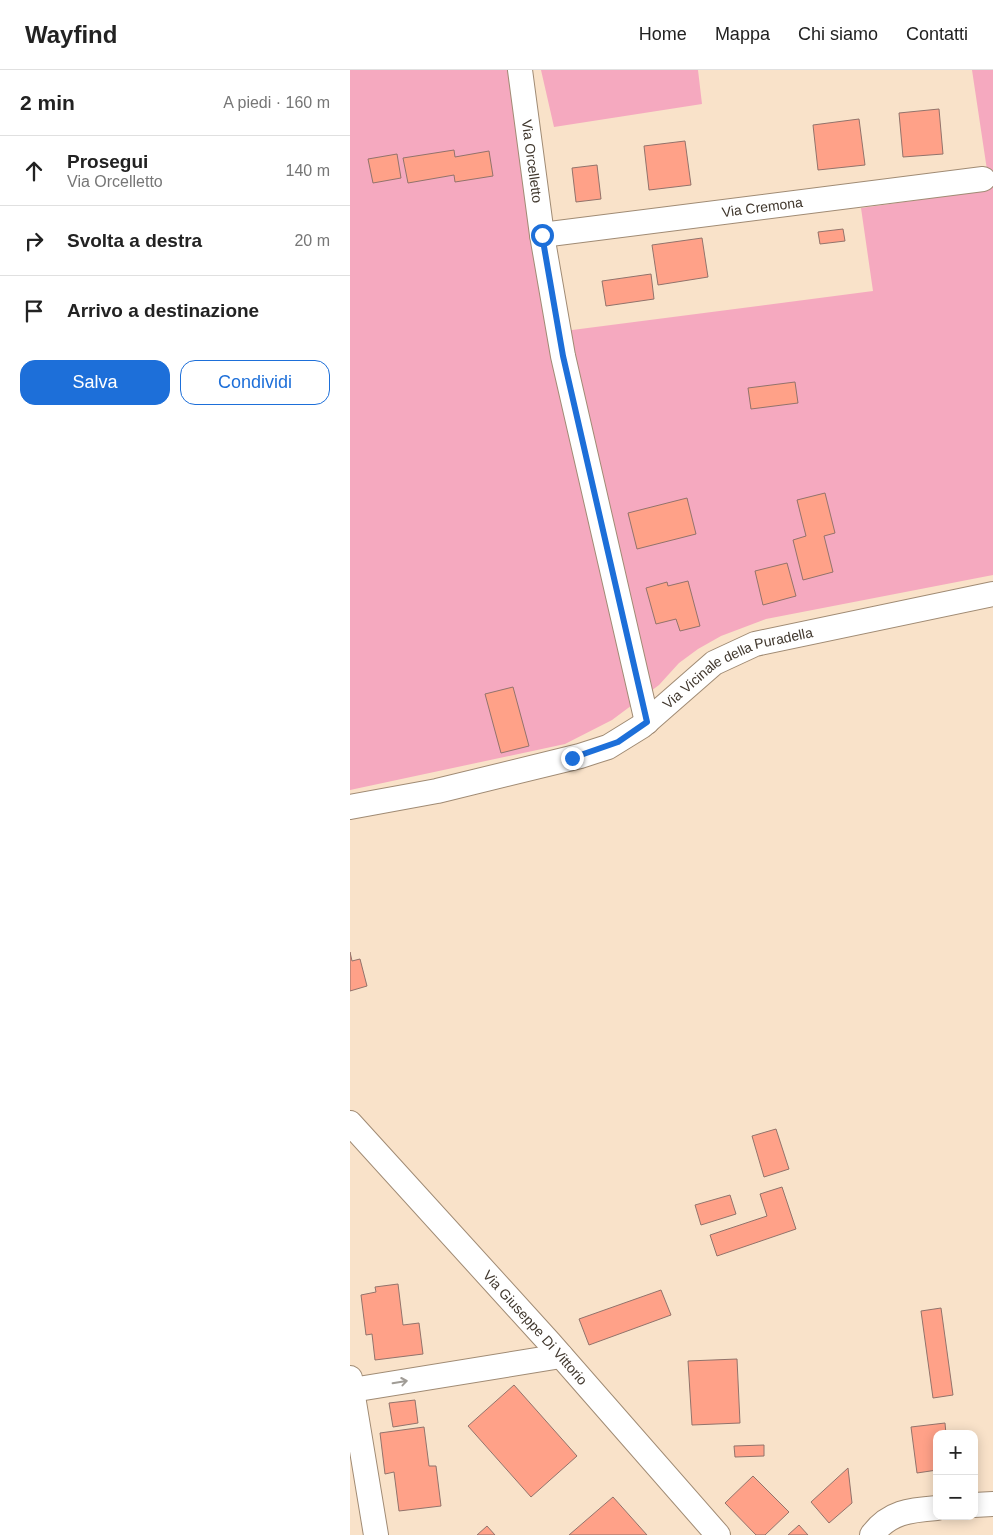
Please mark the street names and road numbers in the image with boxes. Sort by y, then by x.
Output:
street label: Via Orcelletto [519,119,546,204]
street label: Via Cremona [721,194,804,220]
street label: Via Vicinale della Puradella [659,624,814,712]
street label: Via Giuseppe Di Vittorio [480,1267,591,1388]

